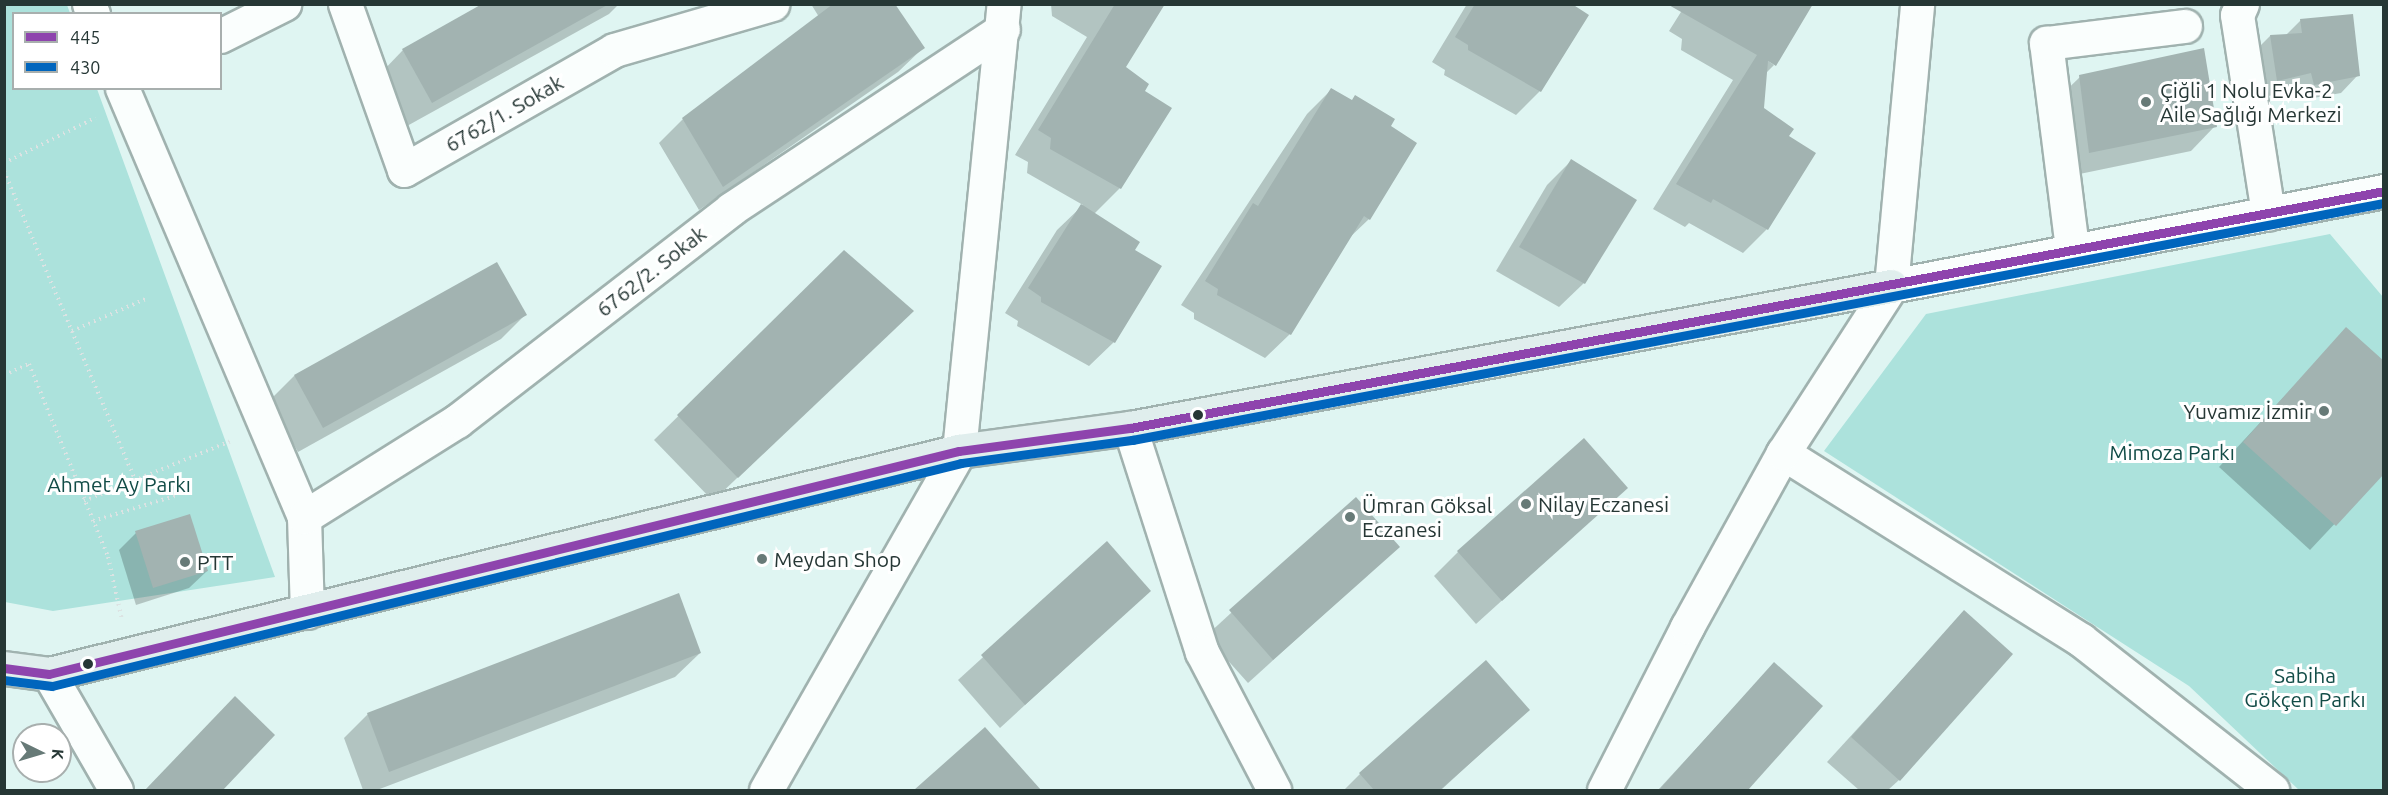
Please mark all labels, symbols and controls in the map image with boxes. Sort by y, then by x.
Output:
legend [12,12,222,90]
text: 445 [70,27,100,47]
text: 430 [70,57,100,77]
street label: 6762/1. Sokak [440,69,568,157]
place label: Çiğli 1 Nolu Evka-2 Aile Sağlığı Merkezi [2160,77,2342,127]
marker: Çiğli 1 Nolu Evka-2 Aile Sağlığı Merkezi [2137,93,2155,111]
street label: 6762/2. Sokak [591,220,711,322]
place label: Yuvamız İzmir [2183,398,2312,424]
marker: Yuvamız İzmir [2317,404,2331,418]
unlabelled marker [1192,409,1204,421]
park label: Mimoza Parkı [2109,439,2235,465]
park label: Ahmet Ay Parkı [47,471,191,497]
place label: Nilay Eczanesi [1538,491,1669,517]
place label: Ümran Göksal Eczanesi [1362,492,1492,542]
marker: Nilay Eczanesi [1519,497,1533,511]
marker: Ümran Göksal Eczanesi [1343,510,1357,524]
place label: Meydan Shop [774,546,901,572]
place label: PTT [197,549,233,575]
marker: Meydan Shop [755,552,769,566]
marker: PTT [178,555,192,569]
unlabelled marker [82,658,94,670]
park label: Sabiha Gökçen Parkı [2244,662,2366,712]
north arrow [12,723,72,783]
text: K [49,748,67,760]

